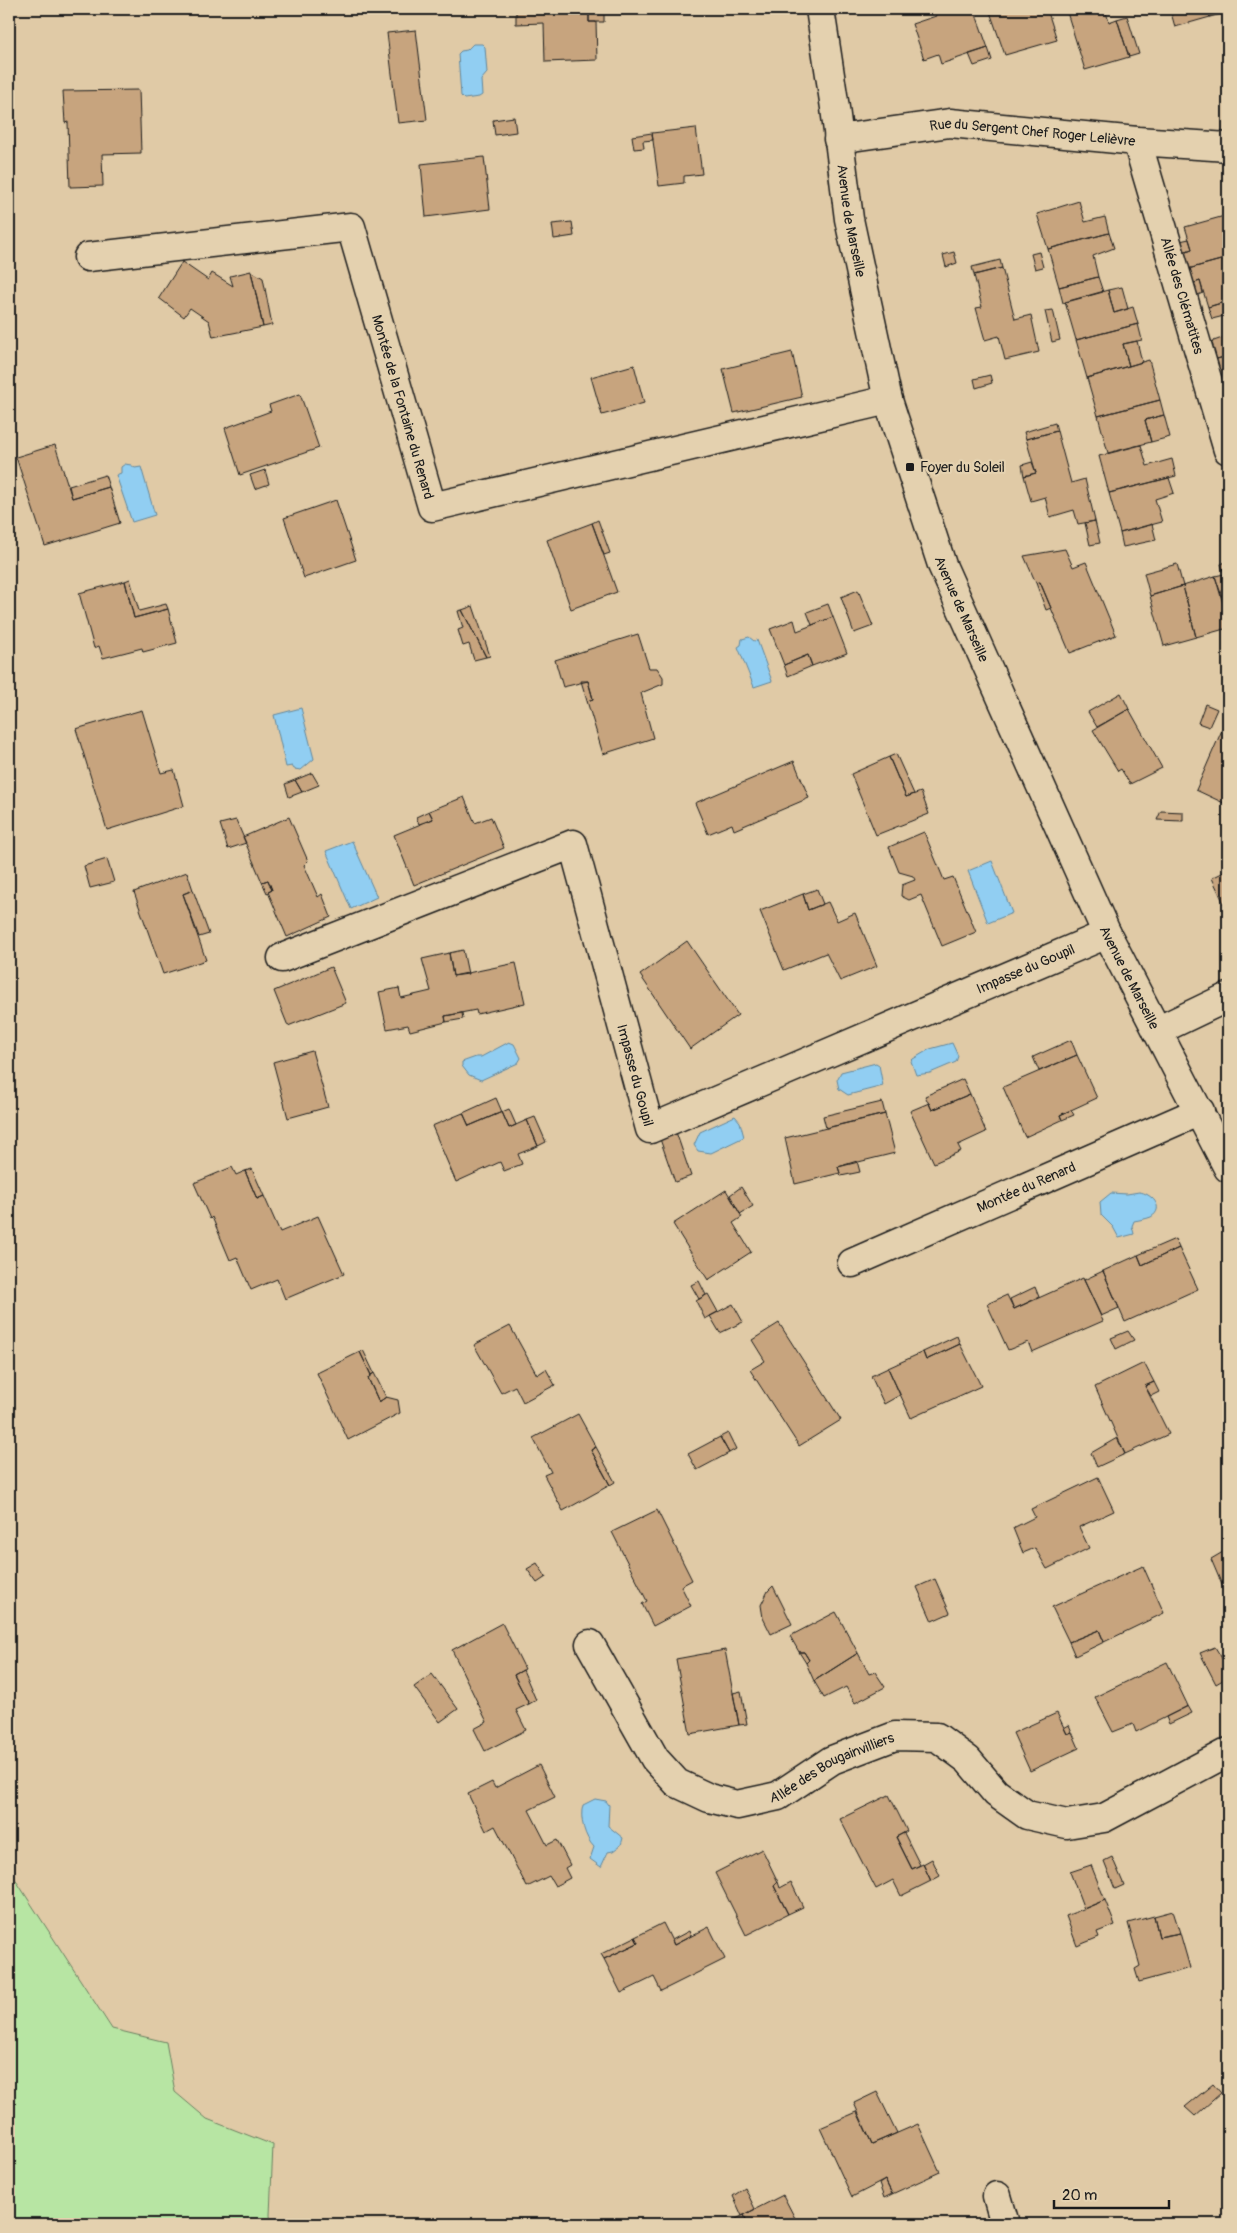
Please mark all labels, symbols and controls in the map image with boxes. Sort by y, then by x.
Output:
street label: Rue du Sergent Chef Roger Lelièvre [928,115,1136,150]
street label: Avenue de Marseille [833,163,869,279]
street label: Allée des Clématites [1157,235,1208,357]
street label: Montée de la Fontaine du Renard [368,313,437,501]
place label: Foyer du Soleil [920,459,1005,476]
marker: Foyer du Soleil [904,461,916,473]
street label: Avenue de Marseille [931,554,992,665]
street label: Avenue de Marseille [1096,923,1163,1032]
street label: Impasse du Goupil [974,941,1077,998]
street label: Impasse du Goupil [613,1022,657,1128]
street label: Montée du Renard [974,1158,1078,1216]
street label: Allée des Bougainvilliers [768,1729,897,1807]
scale bar [1054,2178,1170,2210]
text: 20 m [1062,2186,1097,2205]

